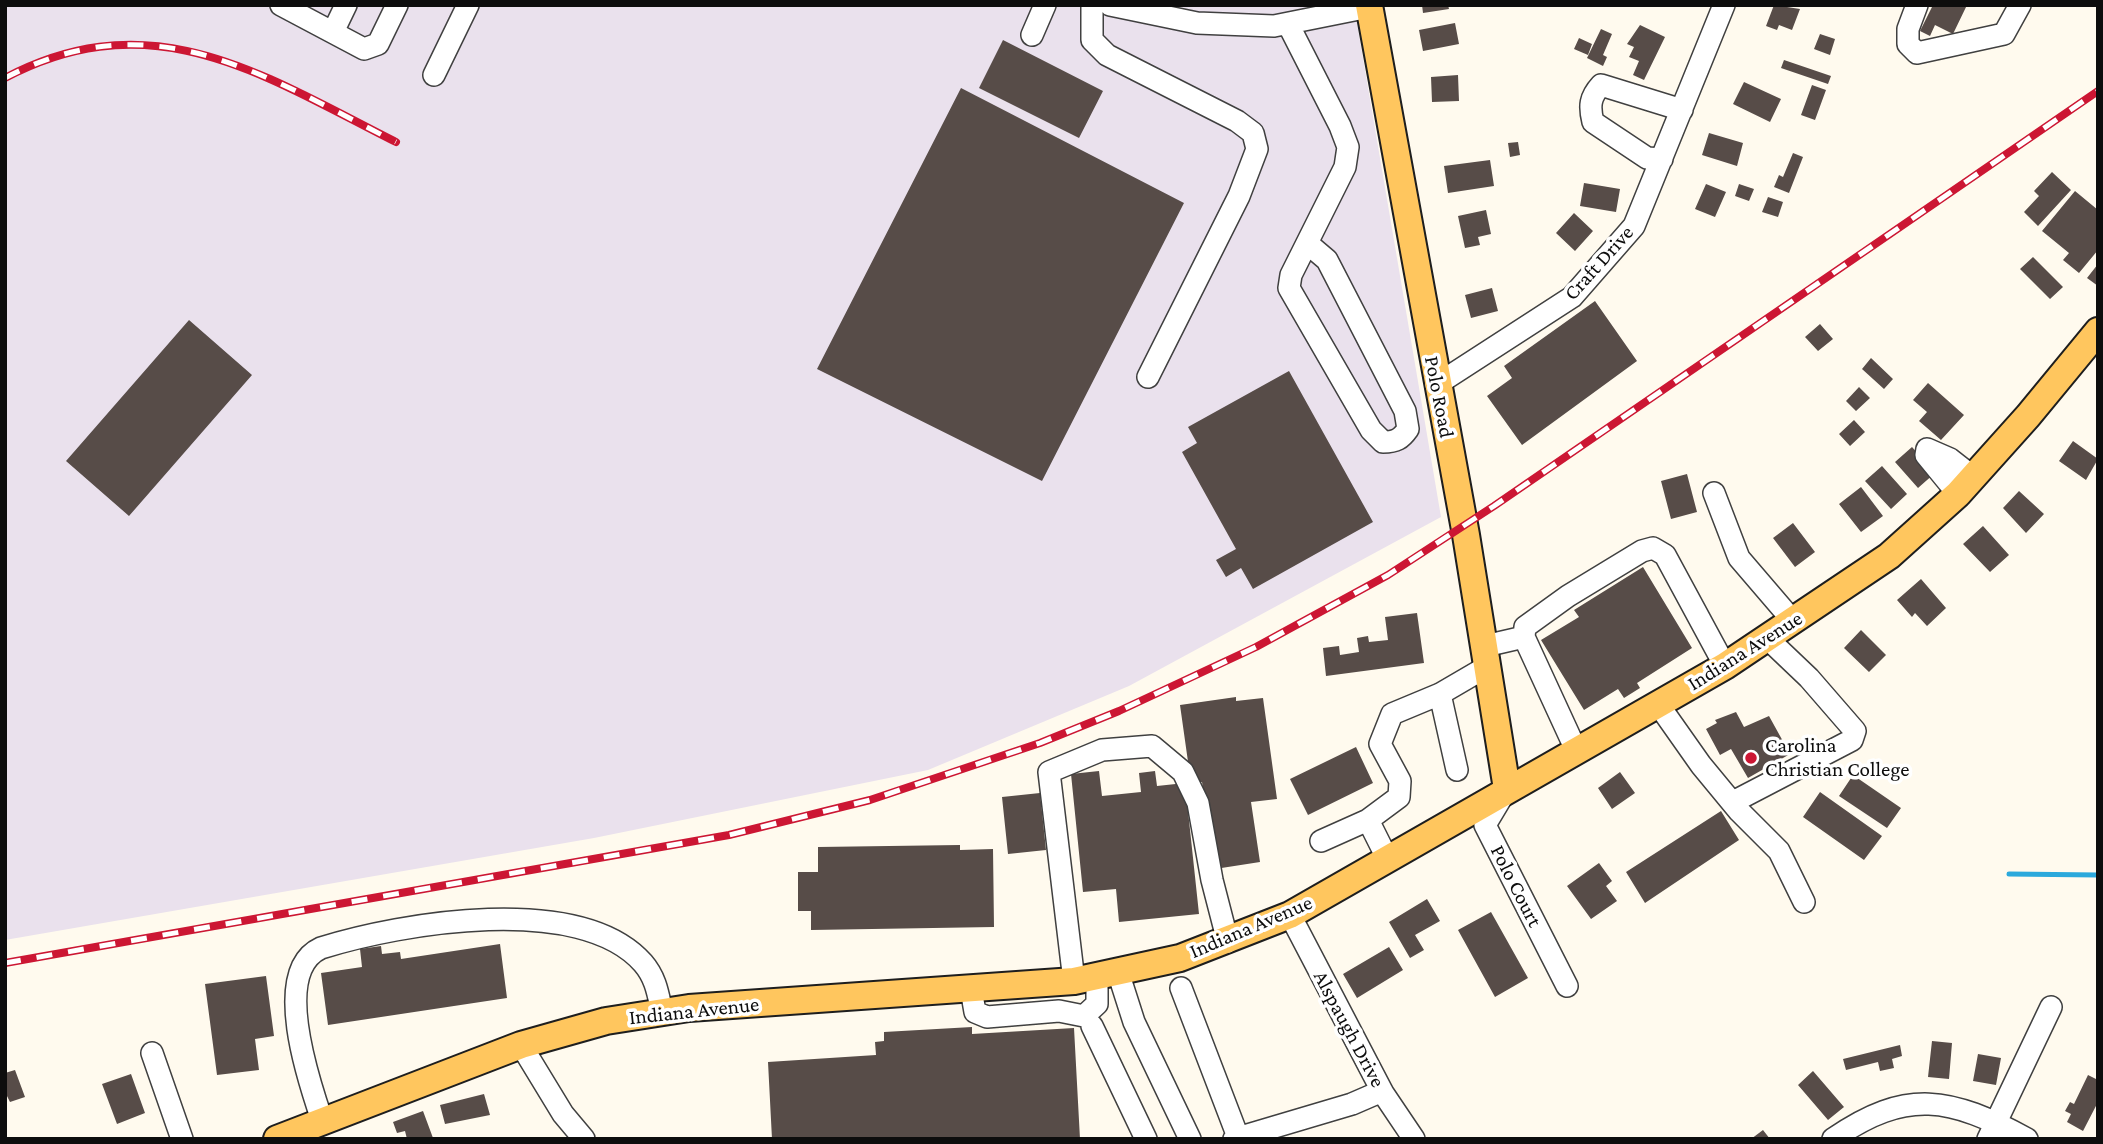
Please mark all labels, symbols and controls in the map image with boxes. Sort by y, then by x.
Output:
street label: Craft Drive [1559,220,1639,306]
street label: Polo Road [1419,354,1459,440]
street label: Indiana Avenue [1683,606,1807,696]
place label: Carolina Christian College [1765,733,1909,783]
marker: Carolina Christian College [1743,750,1759,766]
street label: Polo Court [1485,841,1547,931]
street label: Indiana Avenue [1186,890,1316,964]
street label: Alspaugh Drive [1308,966,1390,1092]
street label: Indiana Avenue [628,992,760,1030]

